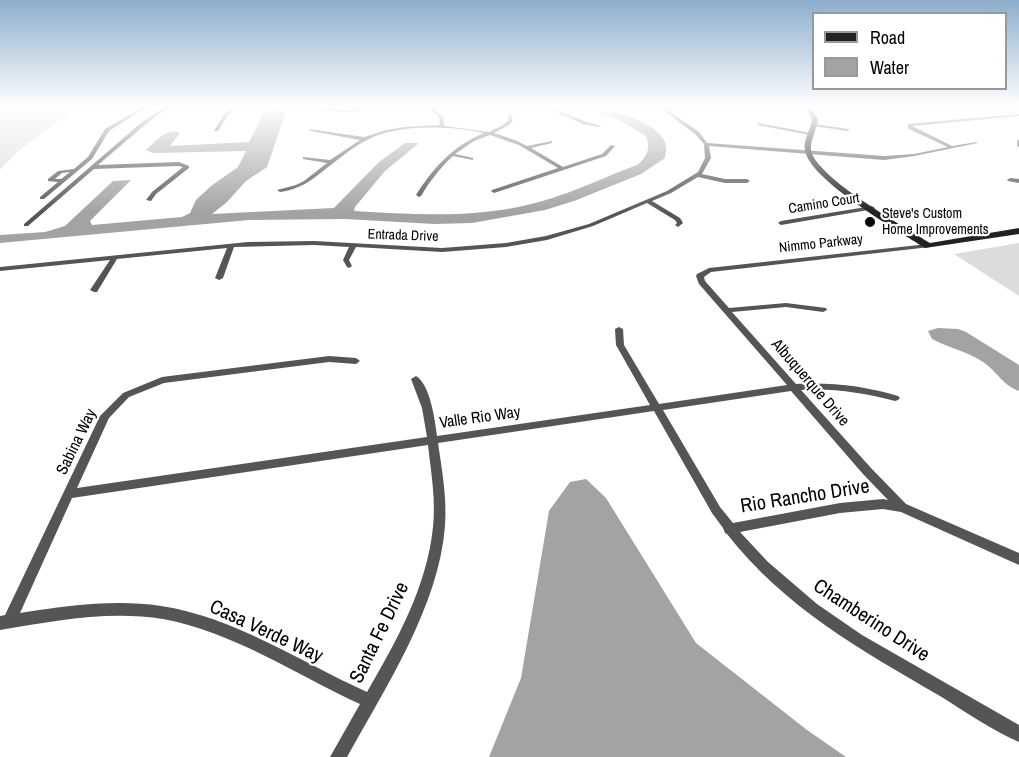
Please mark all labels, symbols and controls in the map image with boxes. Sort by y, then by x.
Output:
legend [812,12,1007,90]
text: Road [870,25,905,50]
text: Water [870,55,909,80]
street label: Camino Court [787,190,861,218]
place label: Steve's Custom Home Improvements [882,206,989,238]
marker: Steve's Custom Home Improvements [863,215,877,229]
street label: Entrada Drive [367,226,439,246]
street label: Nimmo Parkway [778,231,864,257]
street label: Albuquerque Drive [767,335,853,431]
street label: Valle Rio Way [438,403,522,433]
street label: Sabina Way [53,406,101,478]
street label: Rio Rancho Drive [739,475,871,519]
street label: Chamberino Drive [808,574,934,668]
street label: Santa Fe Drive [345,579,415,687]
street label: Casa Verde Way [205,595,327,669]

